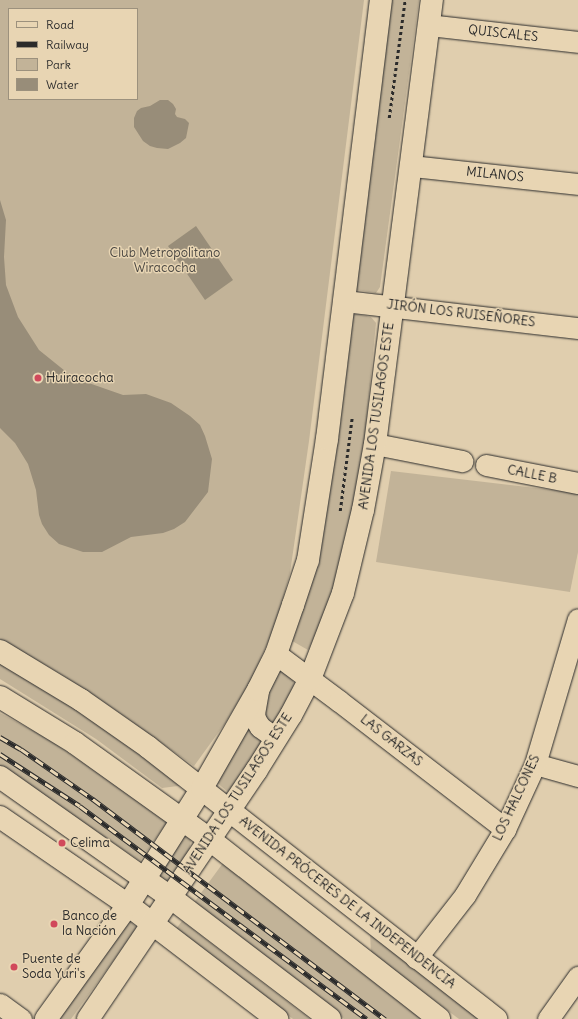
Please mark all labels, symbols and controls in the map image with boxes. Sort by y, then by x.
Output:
legend [8,8,138,100]
text: Road [46,17,74,32]
street label: QUISCALES [467,23,539,45]
text: Railway [46,37,89,52]
text: Park [46,57,71,72]
text: Water [46,77,79,92]
street label: MILANOS [465,164,525,186]
park label: Club Metropolitano Wiracocha [110,246,220,277]
street label: JIRÓN LOS RUISEÑORES [386,297,536,331]
street label: AVENIDA LOS TUSILAGOS ESTE [356,321,398,511]
place label: Huiracocha [46,370,114,386]
marker: Huiracocha [33,373,43,383]
street label: CALLE B [506,463,558,487]
street label: AVENIDA LOS TUSILAGOS ESTE [180,711,296,877]
street label: LAS GARZAS [357,712,425,770]
street label: LOS HALCONES [490,752,544,844]
street label: AVENIDA PRÓCERES DE LA INDEPENDENCIA [236,814,458,992]
place label: Celima [70,835,110,851]
marker: Celima [57,838,67,848]
place label: Banco de la Nación [62,909,117,940]
marker: Banco de la Nación [49,919,59,929]
place label: Puente de Soda Yuri's [22,952,85,983]
marker: Puente de Soda Yuri's [9,962,19,972]

